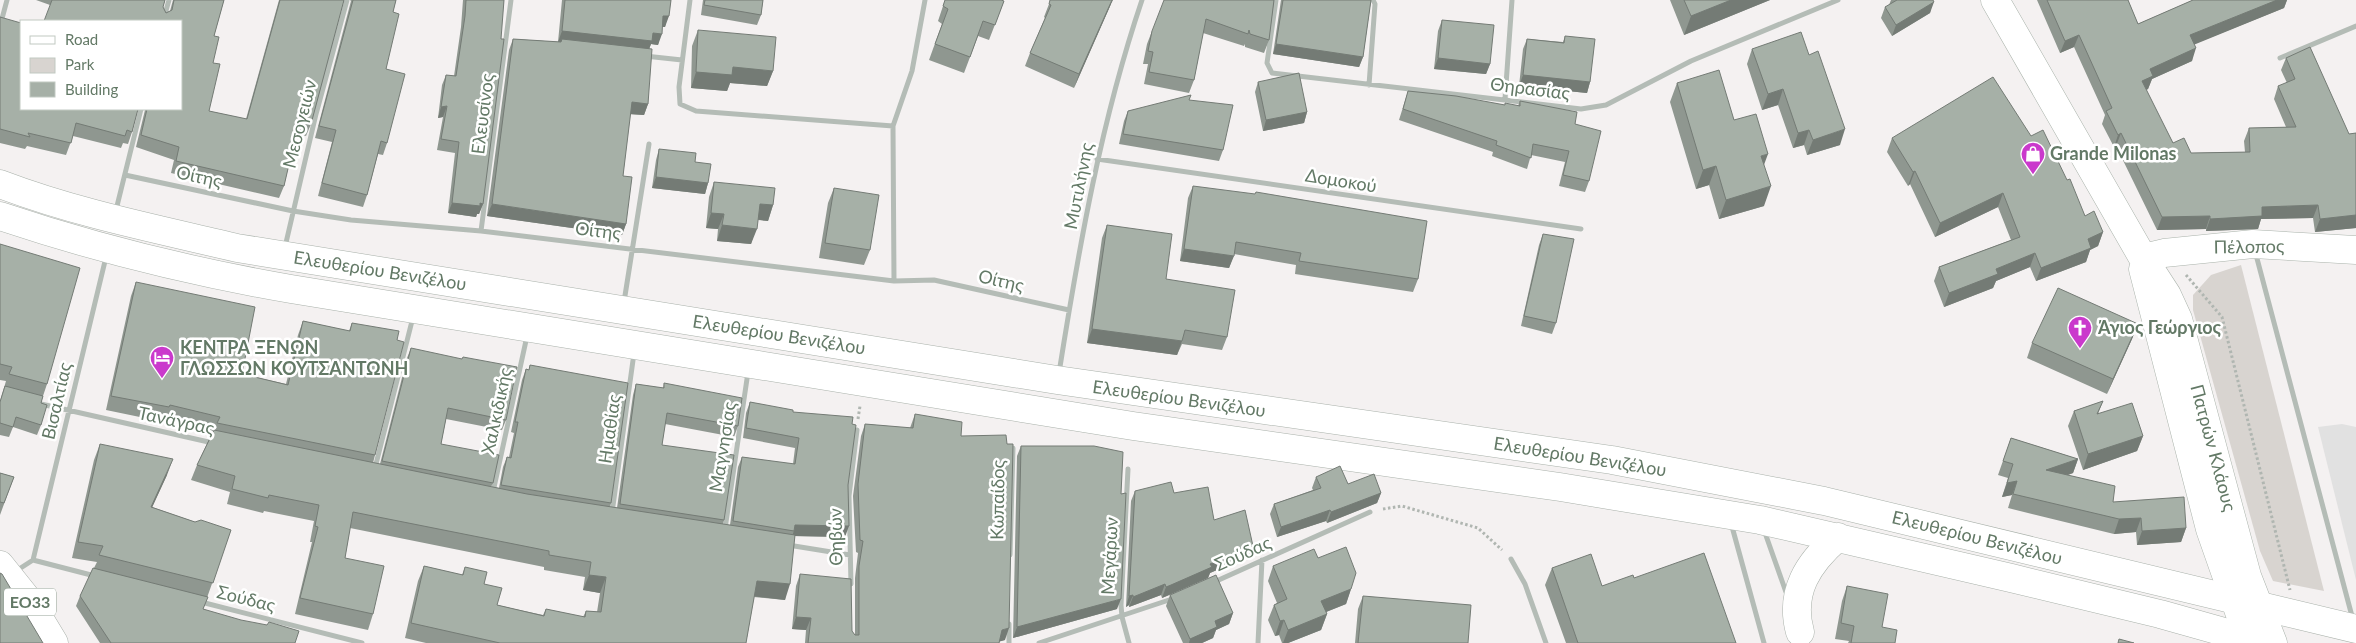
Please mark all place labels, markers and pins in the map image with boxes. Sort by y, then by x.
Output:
shop icon: Grande Milonas [2020,141,2046,175]
place label: Grande Milonas [2050,142,2177,164]
church icon: Άγιος Γεώργιος [2067,315,2093,349]
place label: Άγιος Γεώργιος [2097,316,2222,338]
place label: ΚΕΝΤΡΑ ΞΕΝΩΝ ΓΛΩΣΣΩΝ ΚΟΥΤΣΑΝΤΩΝΗ [180,336,408,379]
hotel icon: ΚΕΝΤΡΑ ΞΕΝΩΝ ΓΛΩΣΣΩΝ ΚΟΥΤΣΑΝΤΩΝΗ [149,345,175,379]

